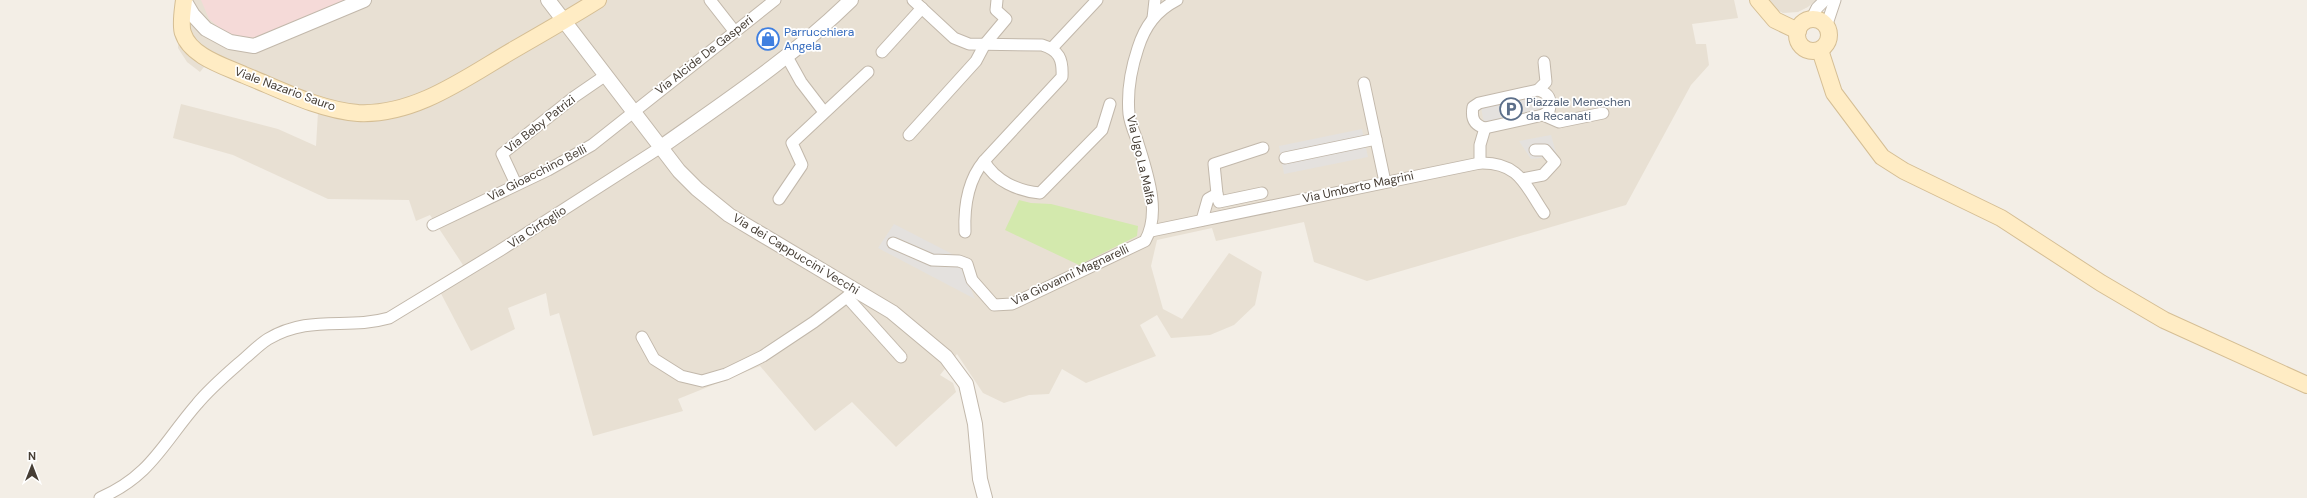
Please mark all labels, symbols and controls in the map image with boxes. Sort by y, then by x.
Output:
street label: Via Alcide De Gasperi [652,12,756,98]
place label: Parrucchiera Angela [784,24,854,54]
shop icon: Parrucchiera Angela [755,26,781,52]
street label: Viale Nazario Sauro [232,63,338,115]
street label: Via Beby Patrizi [502,91,579,156]
place label: Piazzale Menechen da Recanati [1526,94,1631,124]
parking icon: Piazzale Menechen da Recanati [1498,96,1524,122]
street label: Via Ugo La Malfa [1123,114,1159,206]
street label: Via Gioacchino Belli [485,141,589,205]
street label: Via Umberto Magrini [1301,167,1415,207]
street label: Via Cirfoglio [505,202,569,252]
street label: Via dei Cappuccini Vecchi [730,210,862,298]
street label: Via Giovanni Magnarelli [1009,241,1131,309]
north arrow [12,446,52,486]
text: N [28,449,36,463]

